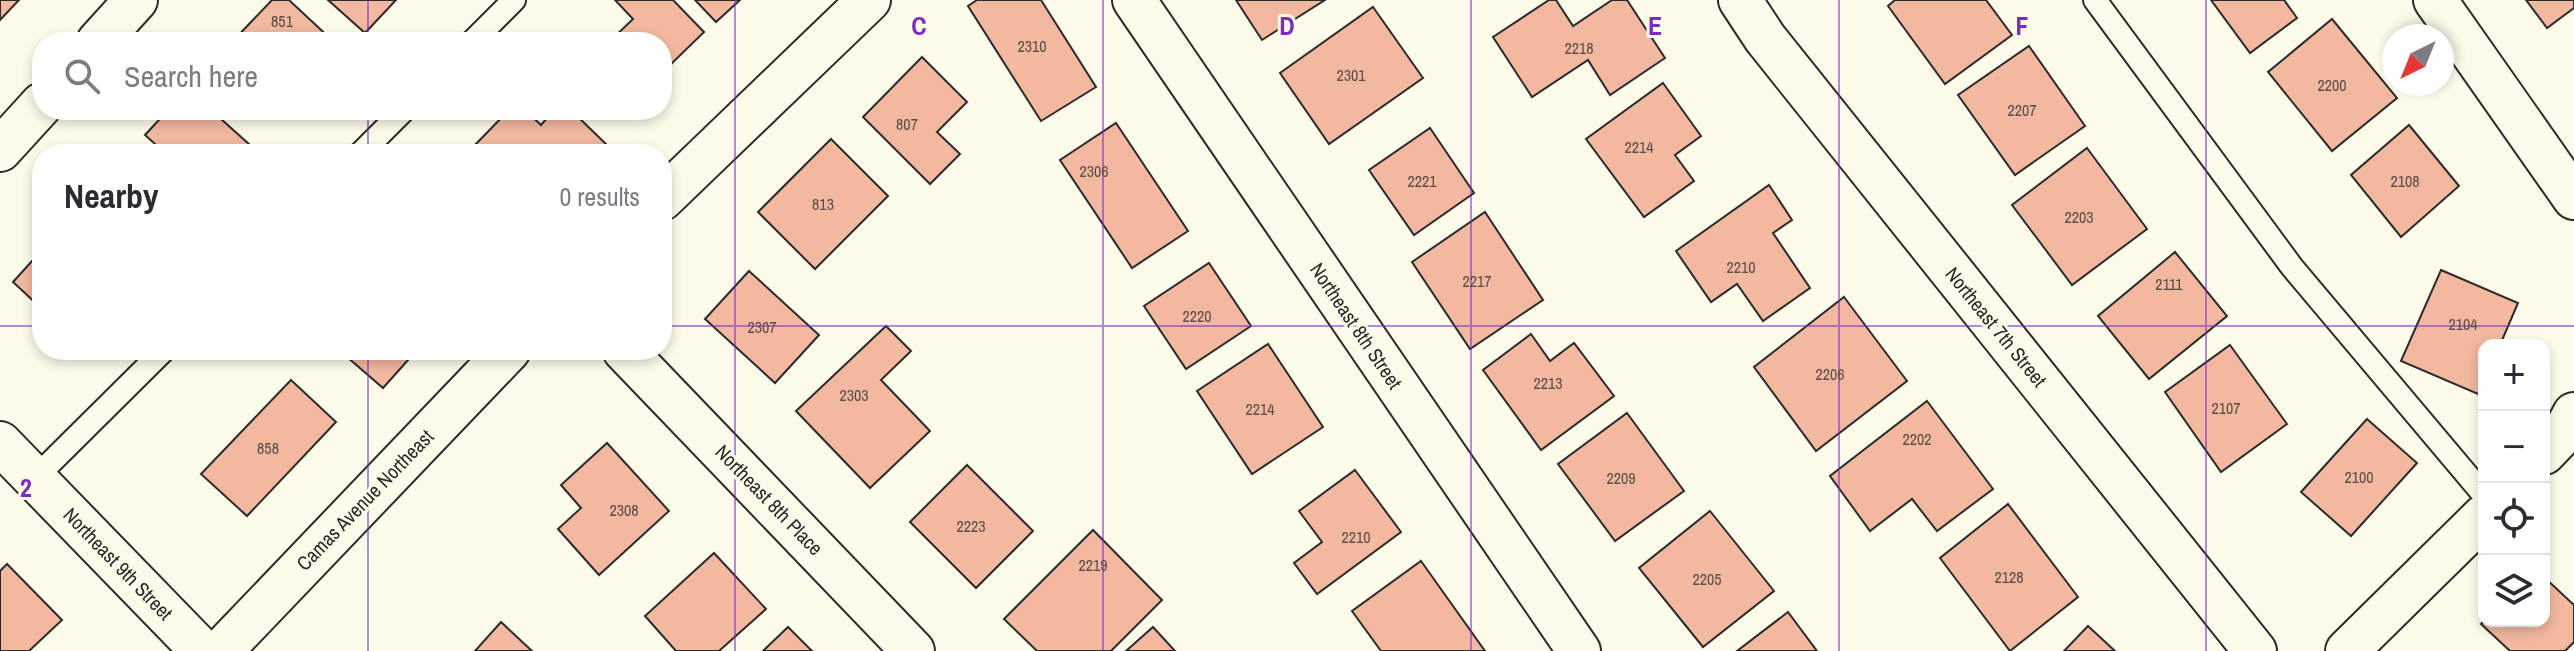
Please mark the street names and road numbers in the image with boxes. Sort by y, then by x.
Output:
street label: Northeast 8th Street [1304,257,1409,394]
street label: Northeast 7th Street [1940,261,2053,393]
street label: Camas Avenue Northeast [290,423,439,576]
street label: Northeast 8th Place [710,438,829,561]
street label: Northeast 9th Street [58,501,179,626]

